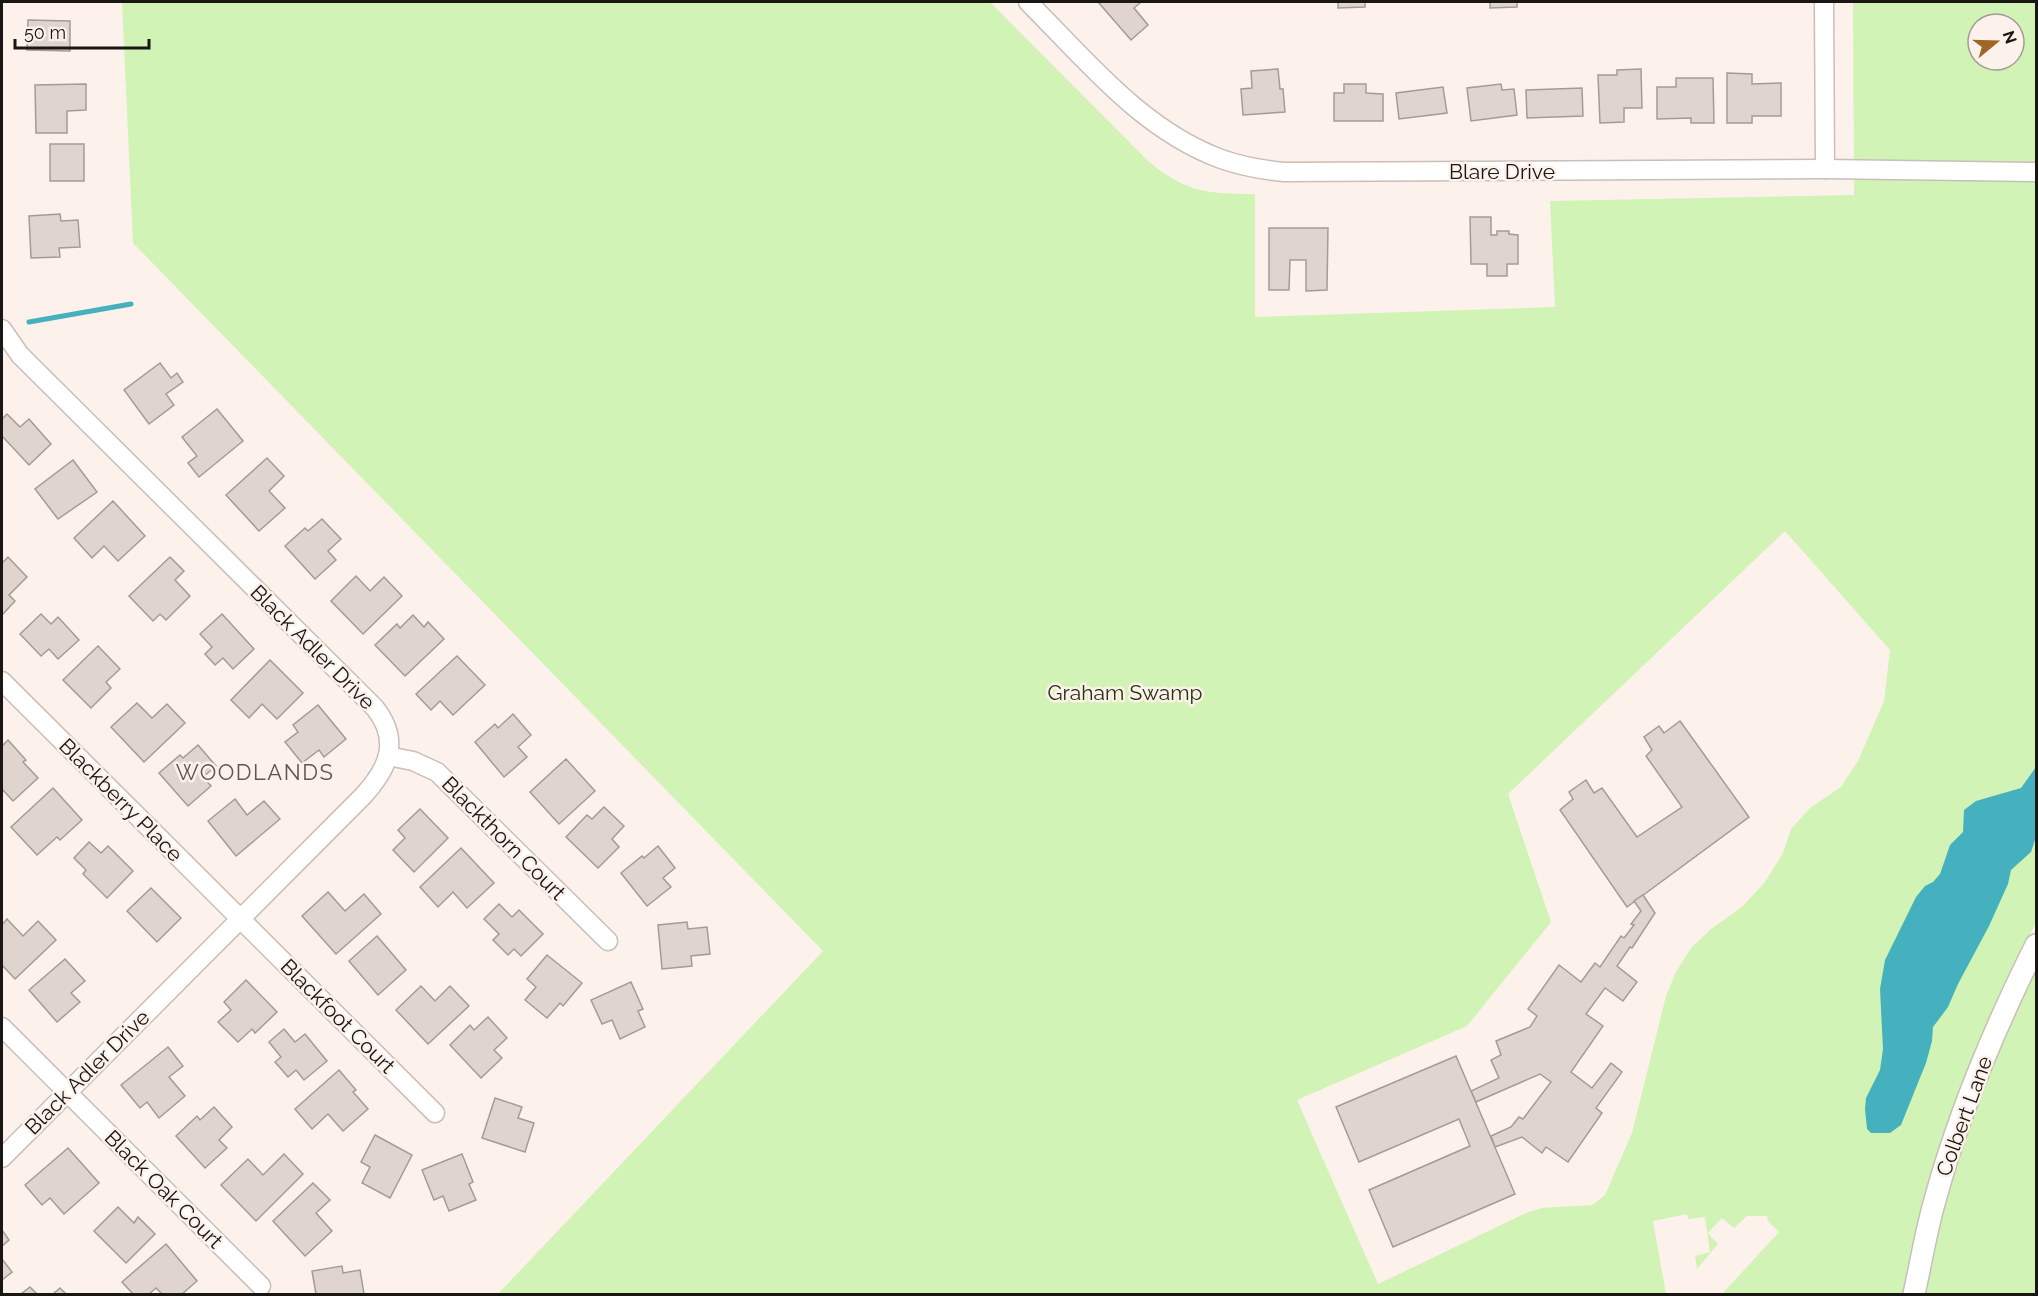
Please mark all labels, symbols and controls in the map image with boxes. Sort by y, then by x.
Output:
scale bar [15,12,148,50]
north arrow [1966,12,2026,72]
text: 50 m [24,22,66,43]
text: N [1999,28,2021,46]
street label: Blare Drive [1449,159,1555,184]
street label: Black Adler Drive [246,580,380,714]
park label: Graham Swamp [1047,680,1203,705]
street label: Blackberry Place [54,733,188,867]
district label: WOODLANDS [176,759,334,785]
street label: Blackthorn Court [437,771,571,905]
street label: Blackfoot Court [276,954,400,1078]
street label: Black Adler Drive [20,1005,154,1139]
street label: Colbert Lane [1931,1053,1997,1179]
street label: Black Oak Court [100,1125,228,1253]

